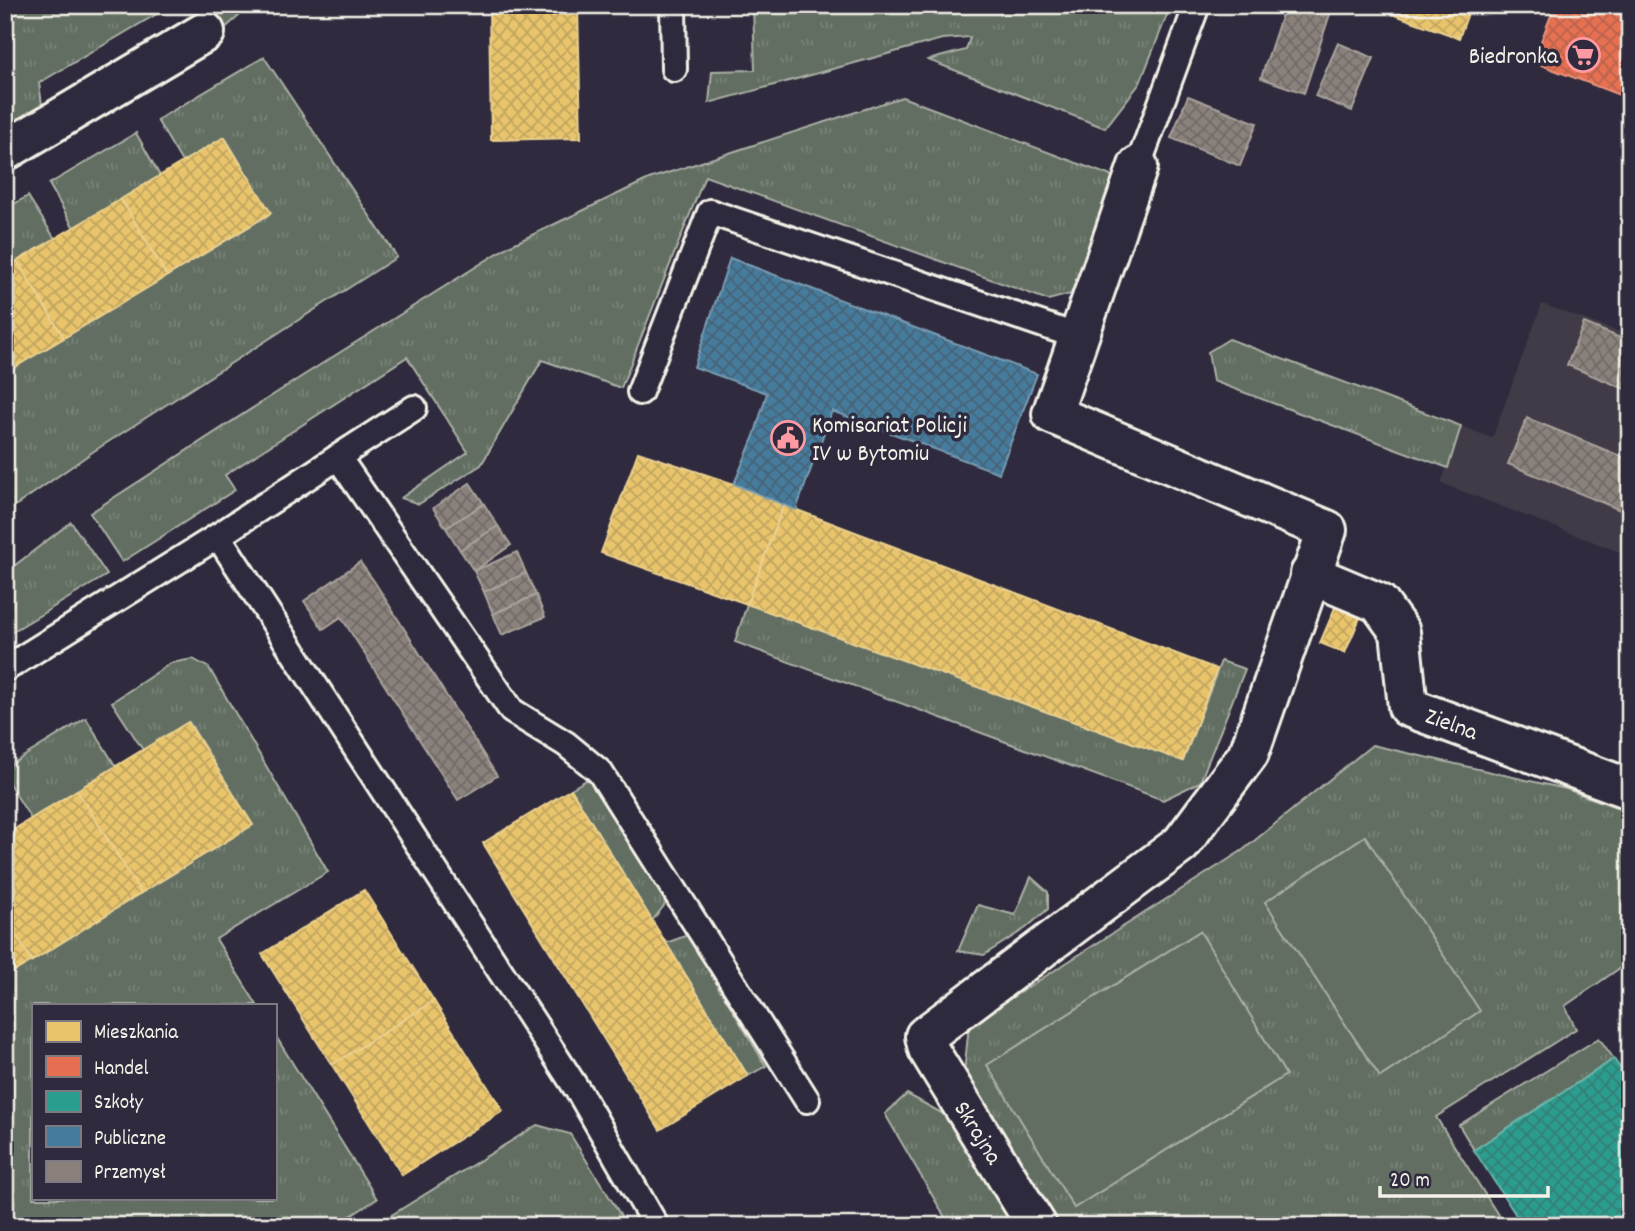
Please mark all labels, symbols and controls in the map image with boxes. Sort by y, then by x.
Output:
supermarket icon: Biedronka [1564,36,1602,74]
place label: Biedronka [1469,41,1559,75]
place label: Komisariat Policji IV w Bytomiu [812,410,967,472]
public building icon: Komisariat Policji IV w Bytomiu [769,419,807,457]
street label: Zielna [1420,701,1483,751]
legend [32,1004,276,1200]
text: Mieszkania [94,1019,179,1049]
text: Handel [94,1055,148,1085]
text: Szkoły [94,1089,144,1119]
street label: Skrajna [944,1095,1010,1173]
text: Publiczne [94,1125,166,1155]
scale bar [1380,1154,1548,1198]
text: Przemysł [94,1159,166,1189]
text: 20 m [1390,1167,1430,1197]

